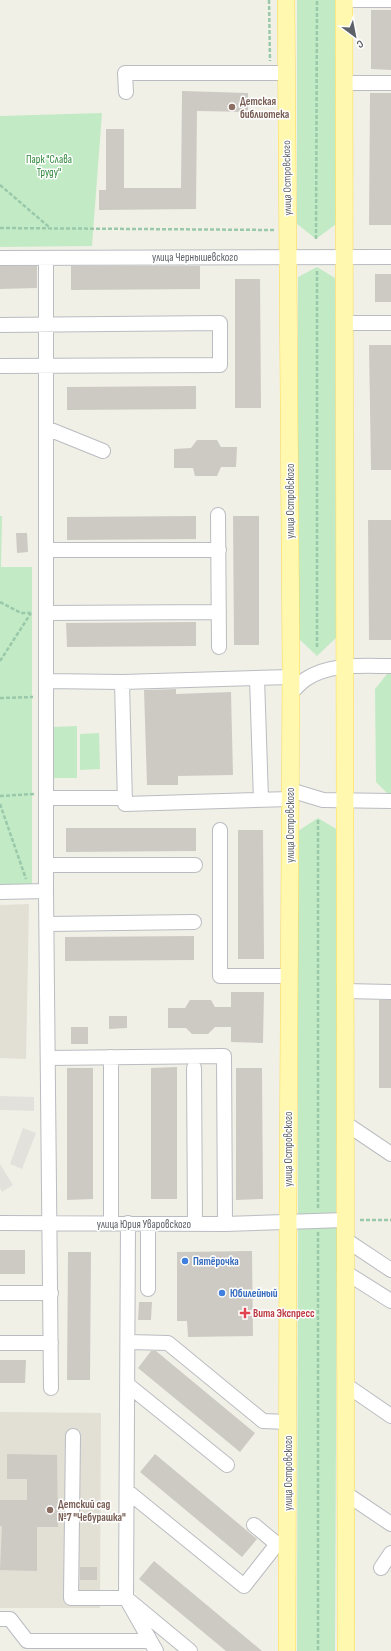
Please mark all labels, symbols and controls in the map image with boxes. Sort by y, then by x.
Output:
north arrow [335,16,375,56]
text: С [354,37,366,51]
place label: Детская библиотека [240,95,290,121]
marker: Детская библиотека [227,102,237,112]
street label: улица Островского [280,140,294,216]
park label: Парк "Слава Труду" [26,153,72,179]
street label: улица Чернышевского [152,251,238,264]
street label: улица Островского [284,463,297,539]
street label: улица Островского [284,787,297,863]
street label: улица Островского [282,1111,295,1187]
street label: улица Юрия Уваровского [97,1218,192,1231]
place label: Пятёрочка [193,1255,239,1268]
marker: Пятёрочка [180,1256,190,1266]
place label: Юбилейный [230,1287,278,1300]
marker: Юбилейный [217,1288,227,1298]
place label: Вита Экспресс [253,1307,315,1320]
marker: Вита Экспресс [240,1308,250,1318]
street label: улица Островского [282,1435,295,1511]
place label: Детский сад №7 "Чебурашка" [58,1498,126,1524]
marker: Детский сад №7 "Чебурашка" [45,1505,55,1515]

